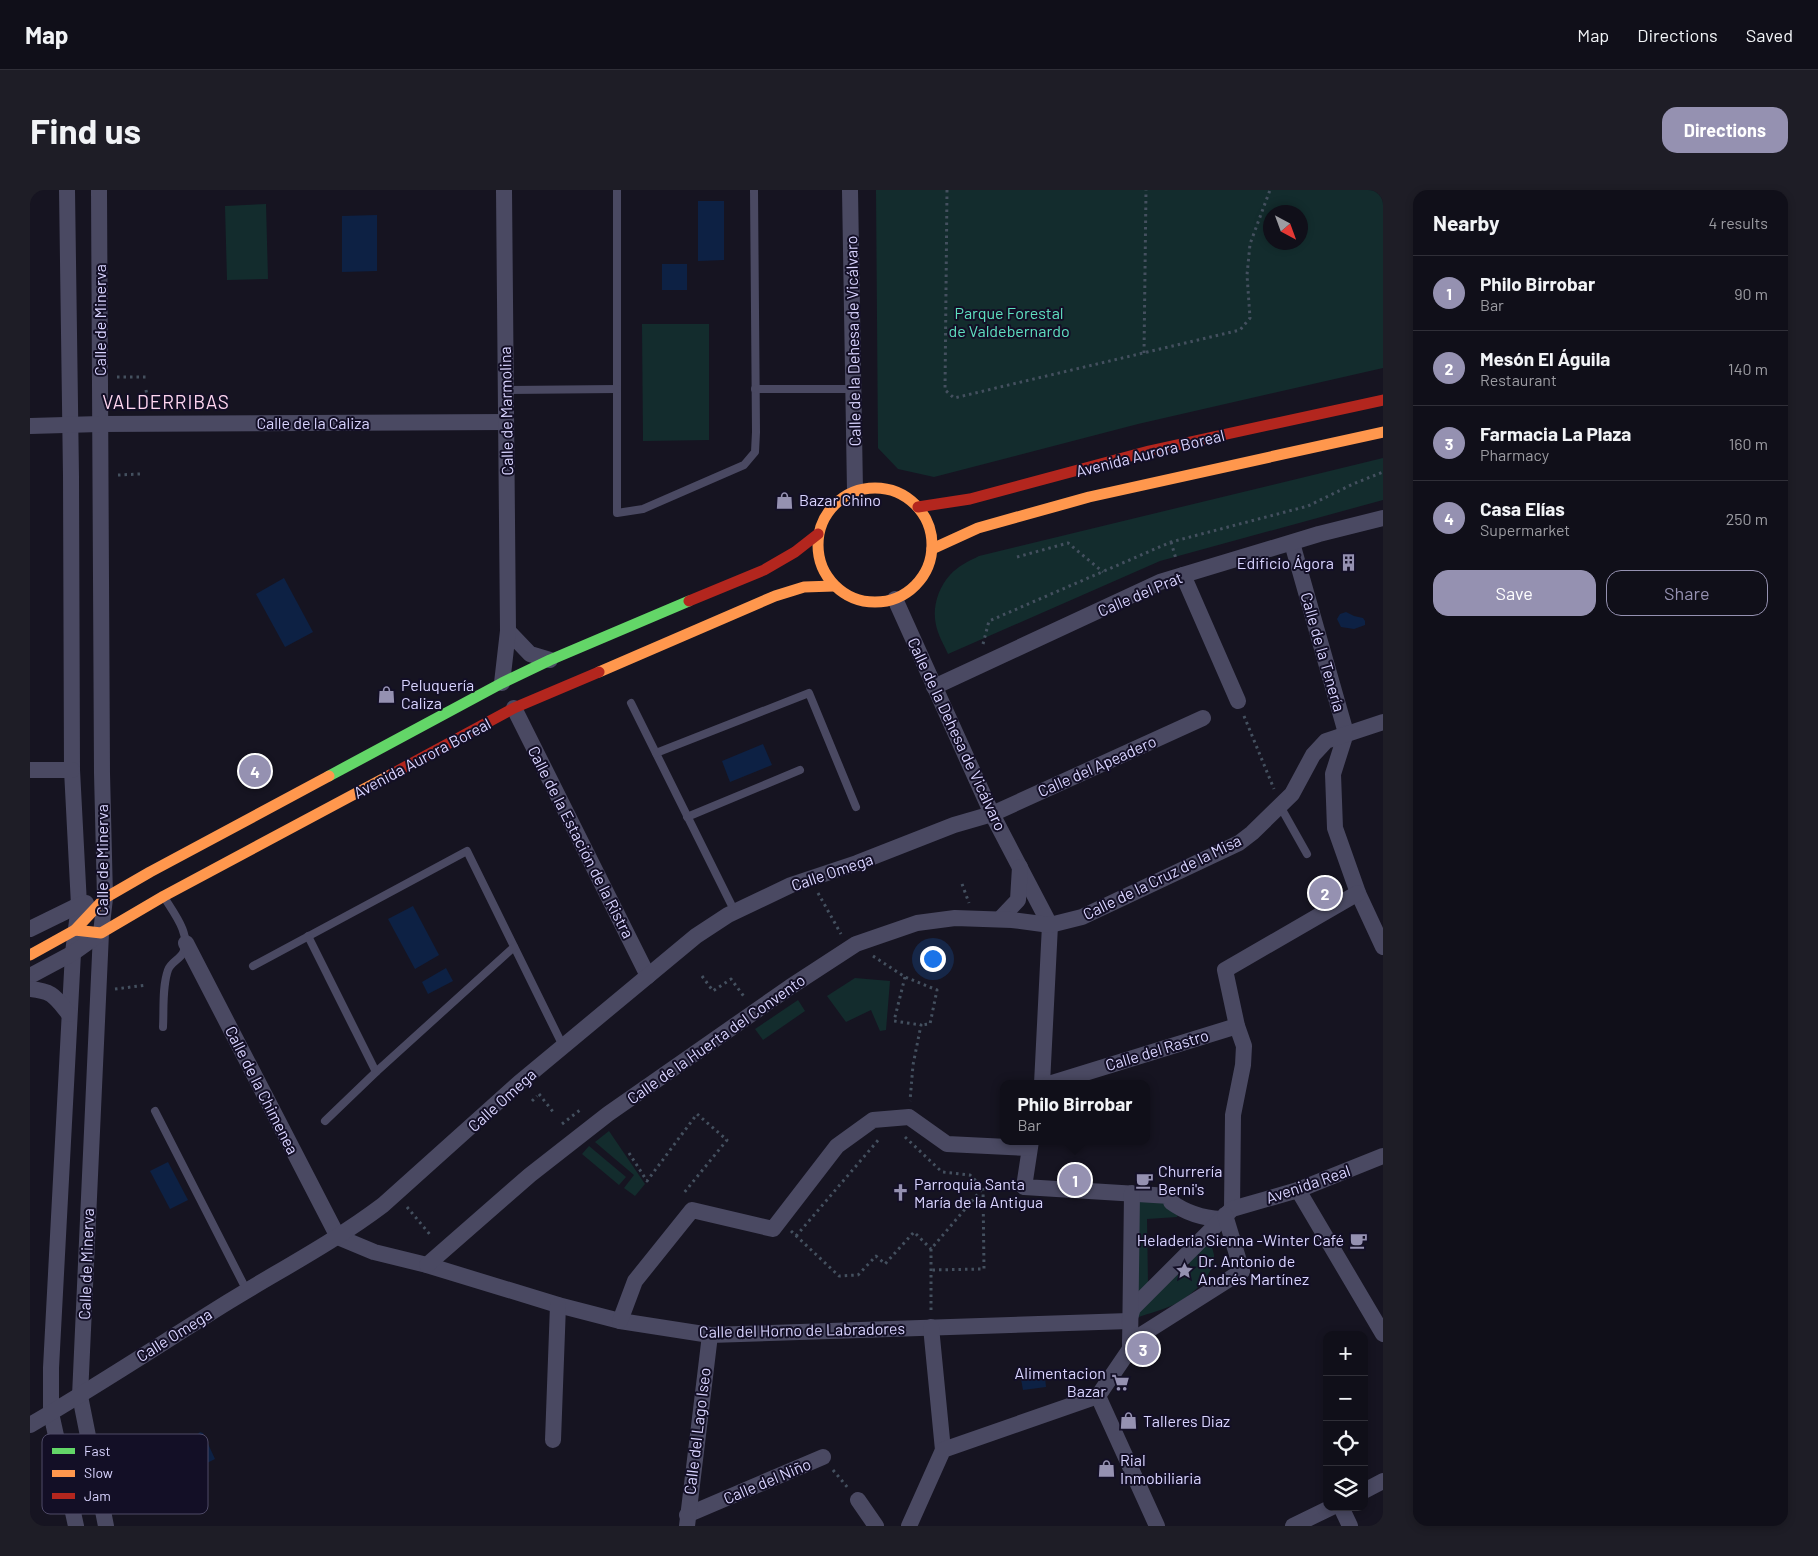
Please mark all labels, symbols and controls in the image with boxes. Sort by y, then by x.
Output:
text: Map [25,20,68,49]
text: Map [1577,24,1609,46]
text: Directions [1637,24,1718,46]
text: Saved [1746,24,1793,46]
button: Directions [1662,107,1788,153]
text: Find us [30,109,141,151]
north arrow [1263,205,1308,250]
text: Nearby [1433,210,1499,235]
text: 4 results [1708,213,1768,232]
street label: Calle de la Dehesa de Vicálvaro [841,235,864,447]
street label: Calle de Minerva [90,264,109,376]
text: Philo Birrobar [1480,272,1595,295]
text: 1 [1446,284,1452,303]
text: 90 m [1734,284,1768,303]
text: Bar [1480,295,1504,314]
park label: Parque Forestal de Valdebernardo [948,303,1070,340]
street label: Calle de Marmolina [495,346,516,476]
text: Mesón El Águila [1480,347,1610,370]
text: 2 [1445,359,1453,378]
text: 140 m [1728,359,1768,378]
text: Restaurant [1480,370,1557,389]
district label: VALDERRIBAS [102,390,230,413]
street label: Calle de la Caliza [256,413,370,432]
text: Farmacia La Plaza [1480,422,1631,445]
street label: Avenida Aurora Boreal [1074,425,1226,480]
text: 3 [1445,434,1453,453]
text: 160 m [1729,434,1768,453]
text: Pharmacy [1480,445,1549,464]
shop icon: Bazar Chino [775,490,795,510]
place label: Bazar Chino [799,490,881,509]
text: Casa Elías [1480,497,1565,520]
text: 4 [1444,509,1454,528]
text: 250 m [1726,509,1768,528]
text: Supermarket [1480,520,1570,539]
place label: Edificio Ágora [1237,553,1334,572]
building icon: Edificio Ágora [1338,553,1358,573]
street label: Calle del Prat [1095,567,1185,620]
button: Save [1433,570,1596,616]
button: Share [1606,570,1768,616]
street label: Calle de la Tenería [1297,590,1350,714]
street label: Calle de la Dehesa de Vicálvaro [904,634,1011,833]
place label: Peluquería Caliza [401,675,474,712]
shop icon: Peluquería Caliza [377,684,397,704]
street label: Avenida Aurora Boreal [350,713,494,802]
street label: Calle del Apeadero [1035,731,1159,800]
street label: Calle de la Estación de la Ristra [525,742,638,941]
pin: 4 [239,752,271,790]
street label: Calle de Minerva [92,804,111,916]
street label: Calle de la Cruz de la Misa [1080,830,1244,923]
street label: Calle Omega [788,849,875,894]
pin: 2 [1309,874,1341,912]
your location [920,946,946,972]
street label: Calle de la Huerta del Convento [623,970,808,1107]
street label: Calle de la Chimenea [222,1022,303,1157]
street label: Calle del Rastro [1103,1025,1211,1074]
street label: Calle Omega [464,1064,540,1135]
popup [1000,1080,1150,1145]
text: Philo Birrobar [1017,1092,1133,1115]
text: Bar [1017,1115,1041,1134]
street label: Avenida Real [1263,1160,1353,1207]
pin: 1 [1059,1161,1091,1199]
place label: Churrería Berni's [1158,1161,1222,1198]
cafe icon: Churrería Berni's [1134,1170,1154,1190]
place label: Parroquia Santa María de la Antigua [914,1174,1043,1211]
church icon: Parroquia Santa María de la Antigua [890,1183,910,1203]
street label: Calle de Minerva [74,1208,97,1320]
place label: Heladeria Sienna -Winter Café [1137,1230,1344,1249]
cafe icon: Heladeria Sienna -Winter Café [1348,1230,1368,1250]
place label: Dr. Antonio de Andrés Martínez [1198,1251,1309,1288]
place icon: Dr. Antonio de Andrés Martínez [1174,1260,1194,1280]
street label: Calle Omega [133,1304,215,1365]
street label: Calle del Horno de Labradores [699,1318,905,1341]
pin: 3 [1127,1330,1159,1368]
map controls [1323,1331,1368,1511]
button: + [1323,1331,1368,1376]
place label: Alimentacion Bazar [1015,1363,1106,1400]
street label: Calle del Lago Iseo [679,1366,714,1496]
supermarket icon: Alimentacion Bazar [1110,1372,1130,1392]
button: − [1323,1376,1368,1421]
shop icon: Talleres Diaz [1119,1411,1139,1431]
place label: Talleres Diaz [1143,1411,1230,1430]
button: locate [1323,1421,1368,1466]
legend [42,1434,208,1514]
text: Fast [84,1442,110,1459]
place label: Rial Inmobiliaria [1120,1450,1201,1487]
street label: Calle del Niño [720,1454,813,1508]
shop icon: Rial Inmobiliaria [1096,1459,1116,1479]
text: Slow [84,1464,113,1481]
button: layers [1323,1466,1368,1511]
text: Jam [84,1487,111,1504]

